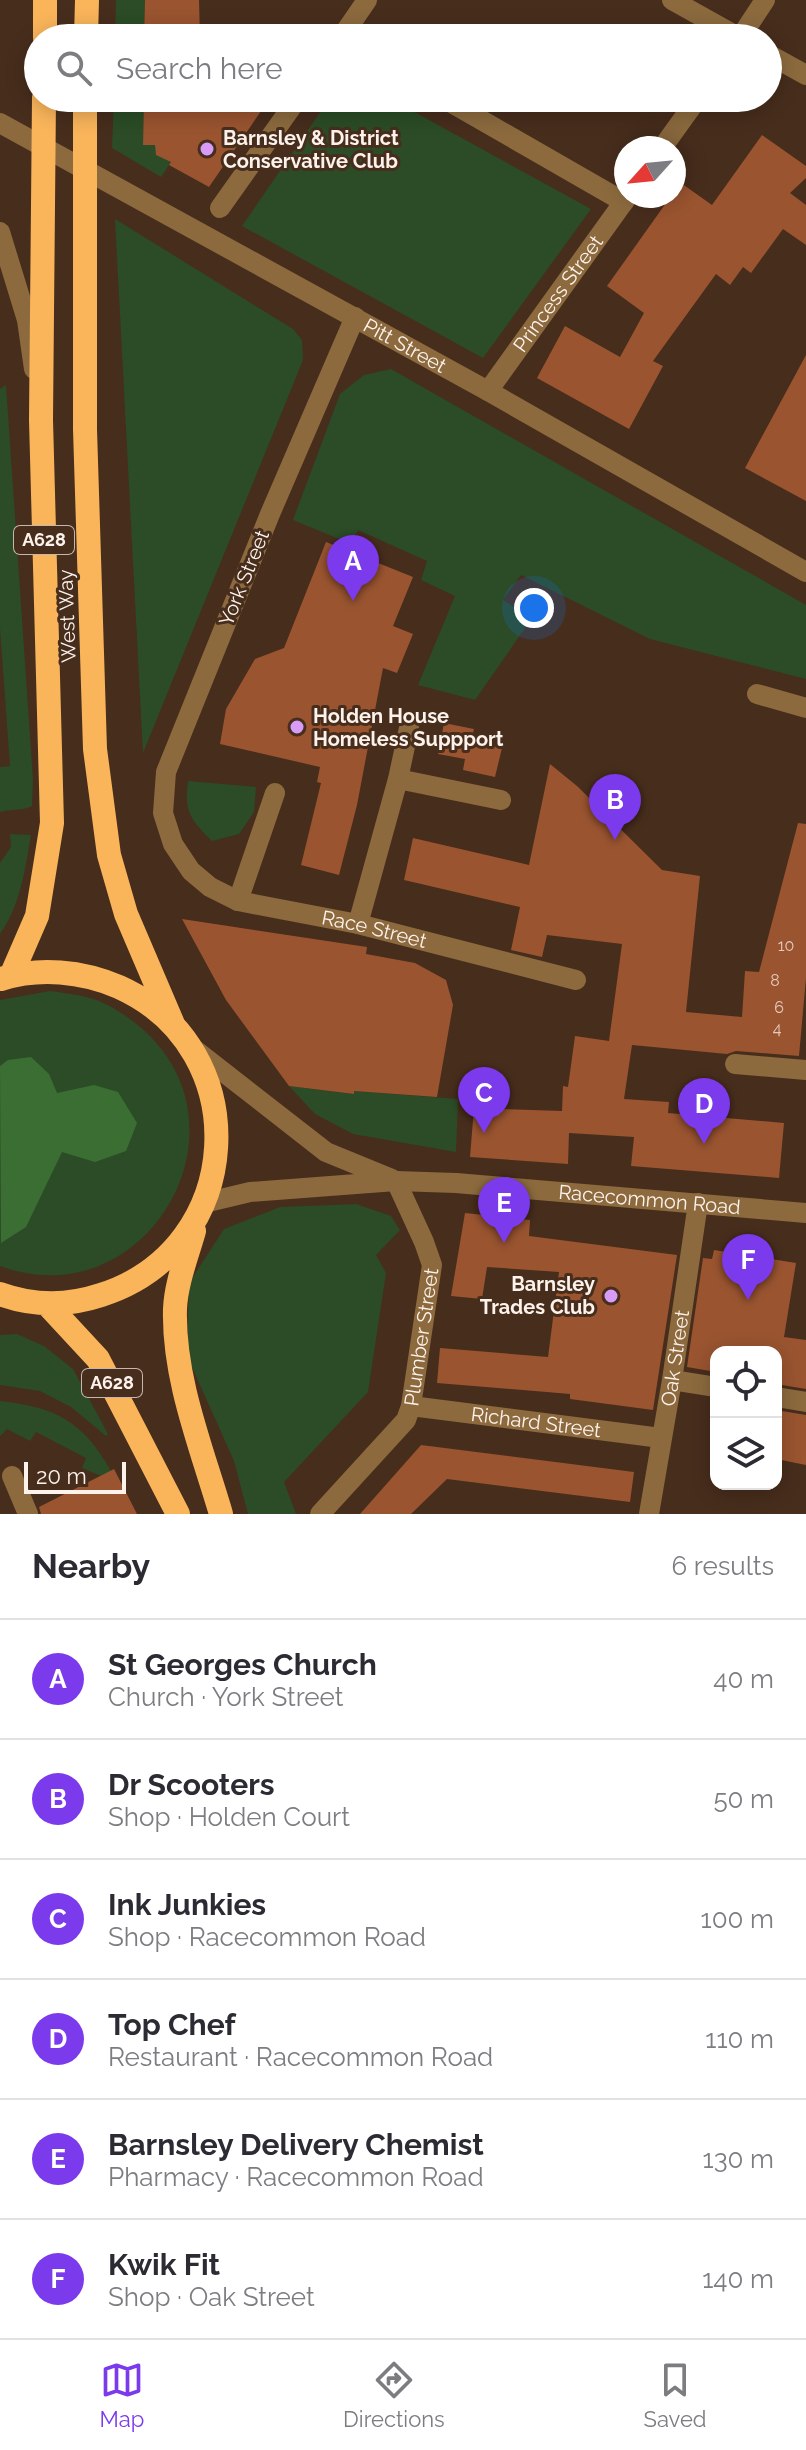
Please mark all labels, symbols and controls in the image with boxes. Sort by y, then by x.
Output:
search box [24,24,782,112]
icon: search [52,46,96,90]
text: Search here [116,51,283,86]
place label: Barnsley & District Conservative Club [223,126,399,173]
north arrow [614,136,686,208]
marker: Barnsley & District Conservative Club [198,140,216,158]
street label: Princess Street [508,230,608,357]
street label: Pitt Street [359,313,451,378]
road number: A628 [14,526,74,554]
street label: York Street [214,526,274,629]
pin: A [327,535,379,601]
street label: West Way [53,569,81,663]
your location [514,588,554,628]
place label: Holden House Homeless Suppport [313,704,504,751]
marker: Holden House Homeless Suppport [288,718,306,736]
pin: B [589,774,641,840]
street label: Race Street [320,905,429,953]
house number: 10 [778,936,794,955]
house number: 8 [770,971,780,990]
house number: 6 [774,998,784,1017]
house number: 4 [773,1019,782,1038]
pin: C [458,1067,510,1133]
pin: D [678,1078,730,1144]
pin: E [478,1177,530,1243]
street label: Racecommon Road [557,1180,742,1219]
pin: F [722,1234,774,1300]
street label: Plumber Street [399,1266,443,1408]
place label: Barnsley Trades Club [480,1272,595,1319]
marker: Barnsley Trades Club [602,1287,620,1305]
street label: Oak Street [656,1308,694,1408]
map controls [710,1346,782,1490]
button: locate [710,1346,782,1418]
road number: A628 [82,1369,142,1397]
street label: Richard Street [470,1402,603,1442]
button: layers [710,1418,782,1490]
scale bar [24,1458,126,1494]
text: 20 m [36,1463,87,1489]
text: Nearby [32,1546,150,1586]
text: 6 results [671,1551,774,1581]
text: St Georges Church [108,1647,377,1682]
text: A [49,1664,67,1694]
text: 40 m [713,1664,774,1694]
text: Church · York Street [108,1682,343,1712]
text: Dr Scooters [108,1767,275,1802]
text: B [49,1784,67,1814]
text: 50 m [713,1784,774,1814]
text: Shop · Holden Court [108,1802,350,1832]
text: Ink Junkies [108,1887,266,1922]
text: C [49,1904,67,1934]
text: 100 m [701,1904,774,1934]
text: Shop · Racecommon Road [108,1922,426,1952]
text: Top Chef [108,2007,236,2042]
text: D [49,2024,67,2054]
text: 110 m [705,2024,774,2054]
text: Restaurant · Racecommon Road [108,2042,493,2072]
text: Barnsley Delivery Chemist [108,2127,484,2162]
text: E [50,2144,66,2174]
text: 130 m [703,2144,774,2174]
text: Pharmacy · Racecommon Road [108,2162,484,2192]
text: Kwik Fit [108,2247,220,2282]
text: F [51,2264,65,2294]
text: 140 m [702,2264,774,2294]
text: Shop · Oak Street [108,2282,315,2312]
tab: Map [99,2358,144,2432]
tab: Directions [343,2358,445,2432]
tab: Saved [644,2358,707,2432]

